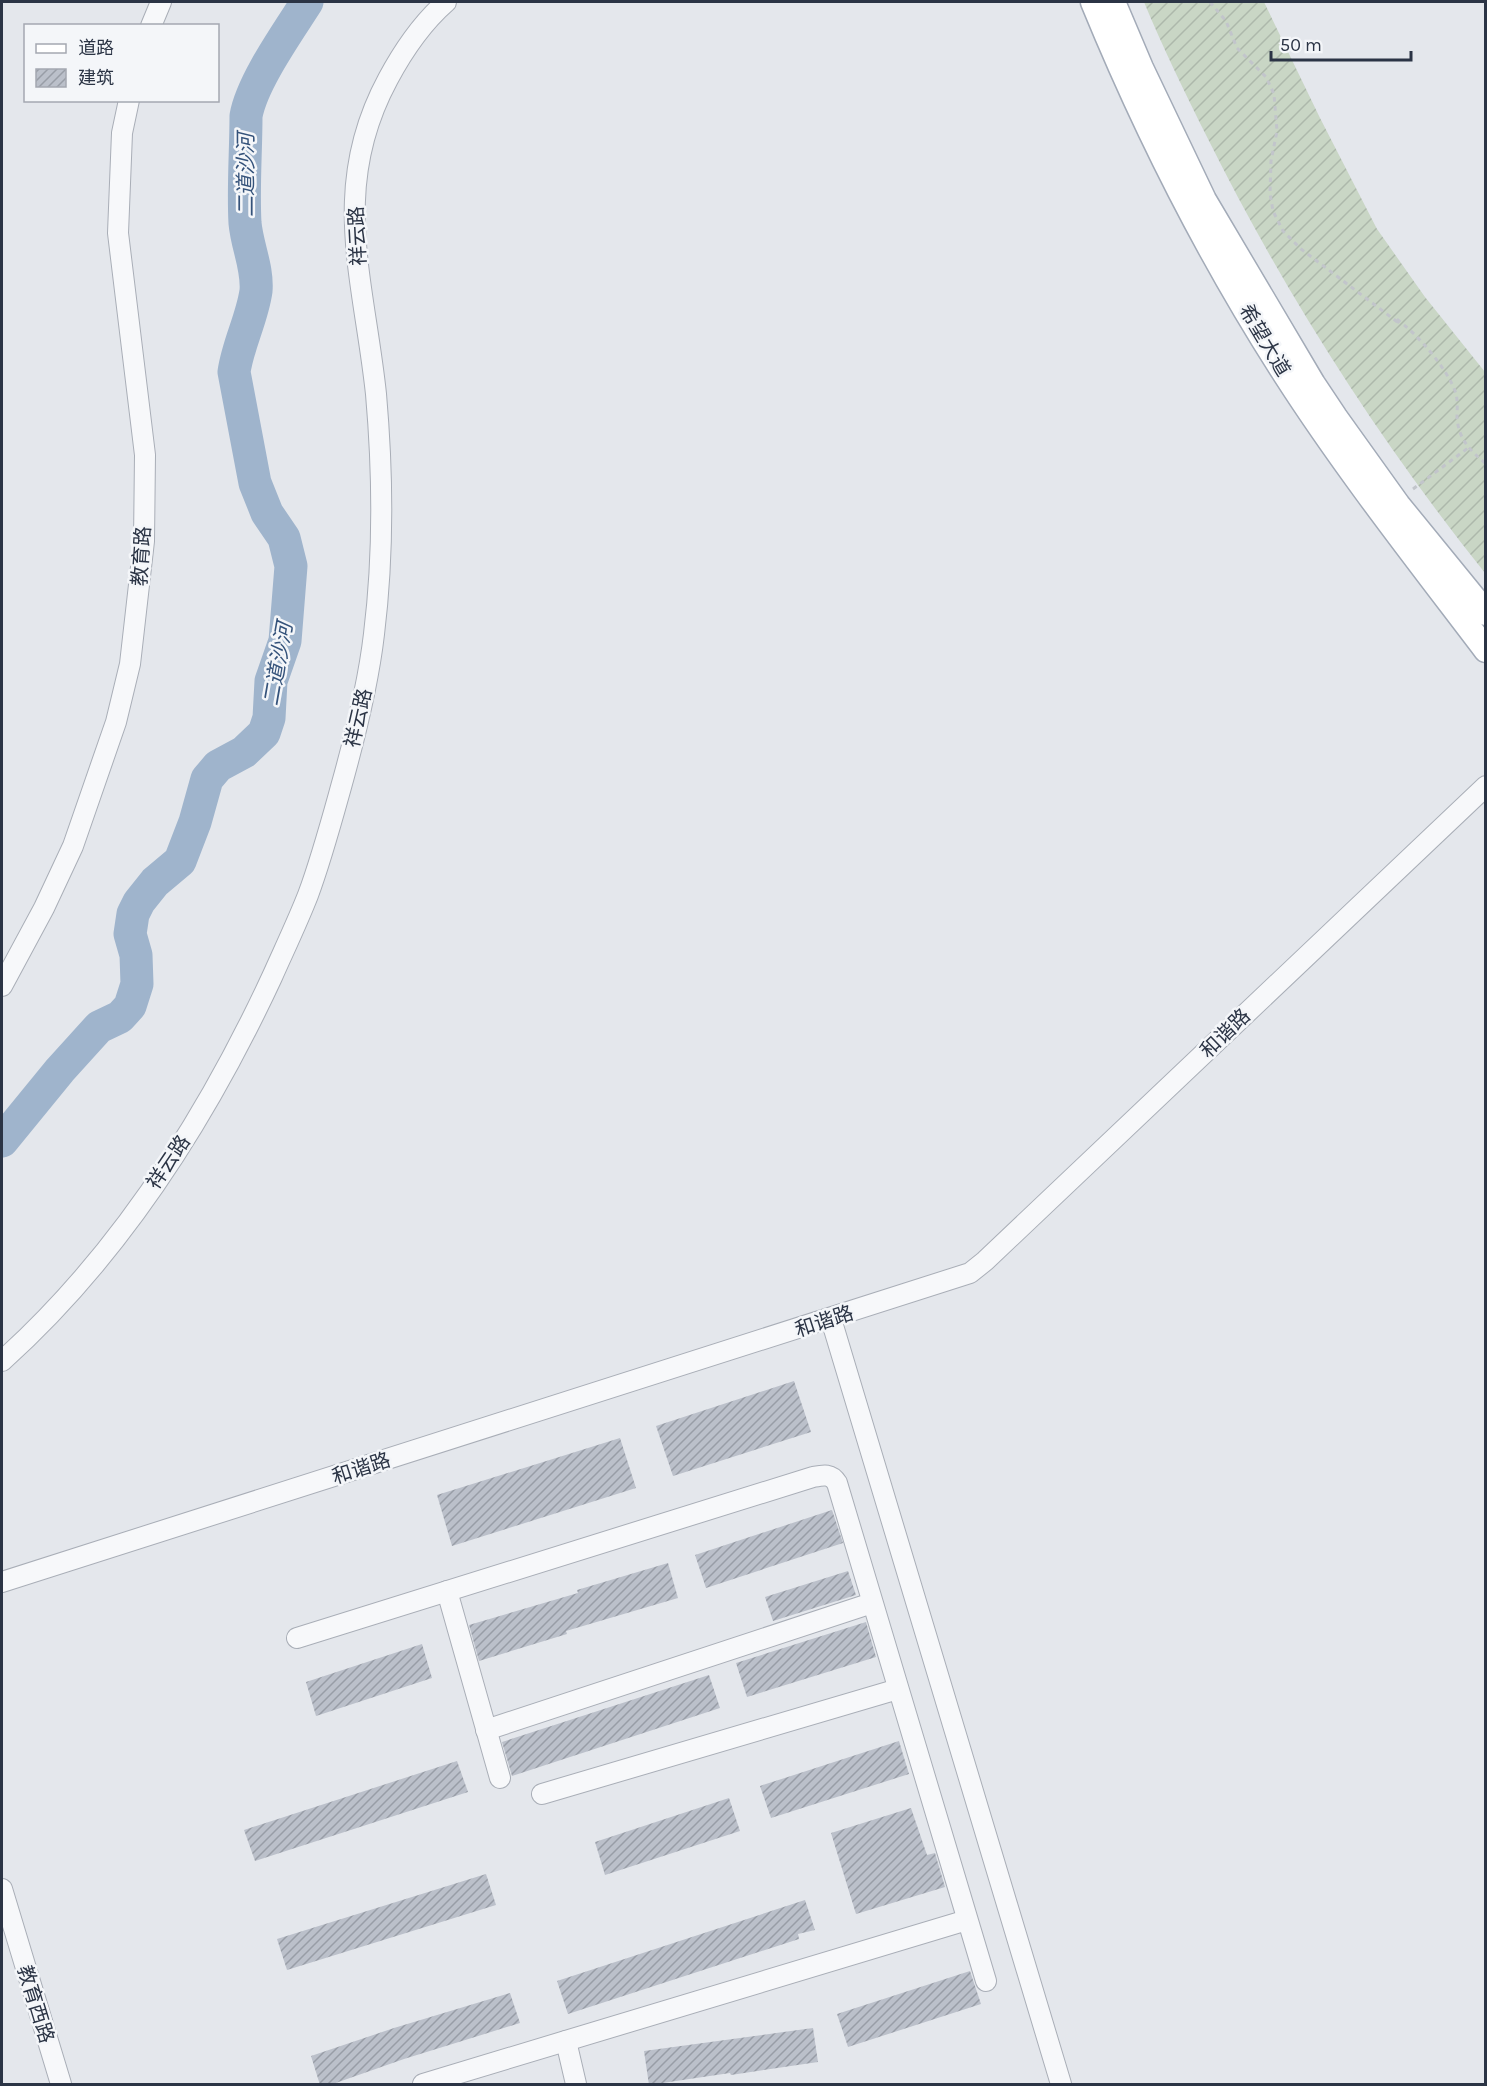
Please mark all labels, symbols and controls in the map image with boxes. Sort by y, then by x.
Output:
legend [24,24,219,102]
scale bar [1271,24,1410,62]
text: 50 m [1280,34,1322,56]
text: 道路 [78,37,114,59]
text: 建筑 [78,67,114,89]
water label: 二道沙河 [234,129,258,217]
street label: 祥云路 [344,205,371,267]
street label: 希望大道 [1234,300,1295,380]
street label: 教育路 [128,525,155,587]
water label: 二道沙河 [259,617,298,707]
street label: 祥云路 [341,686,376,750]
street label: 和谐路 [1196,1004,1255,1062]
street label: 祥云路 [142,1131,195,1194]
street label: 和谐路 [792,1301,856,1342]
street label: 和谐路 [329,1448,393,1489]
street label: 教育西路 [13,1963,58,2046]

